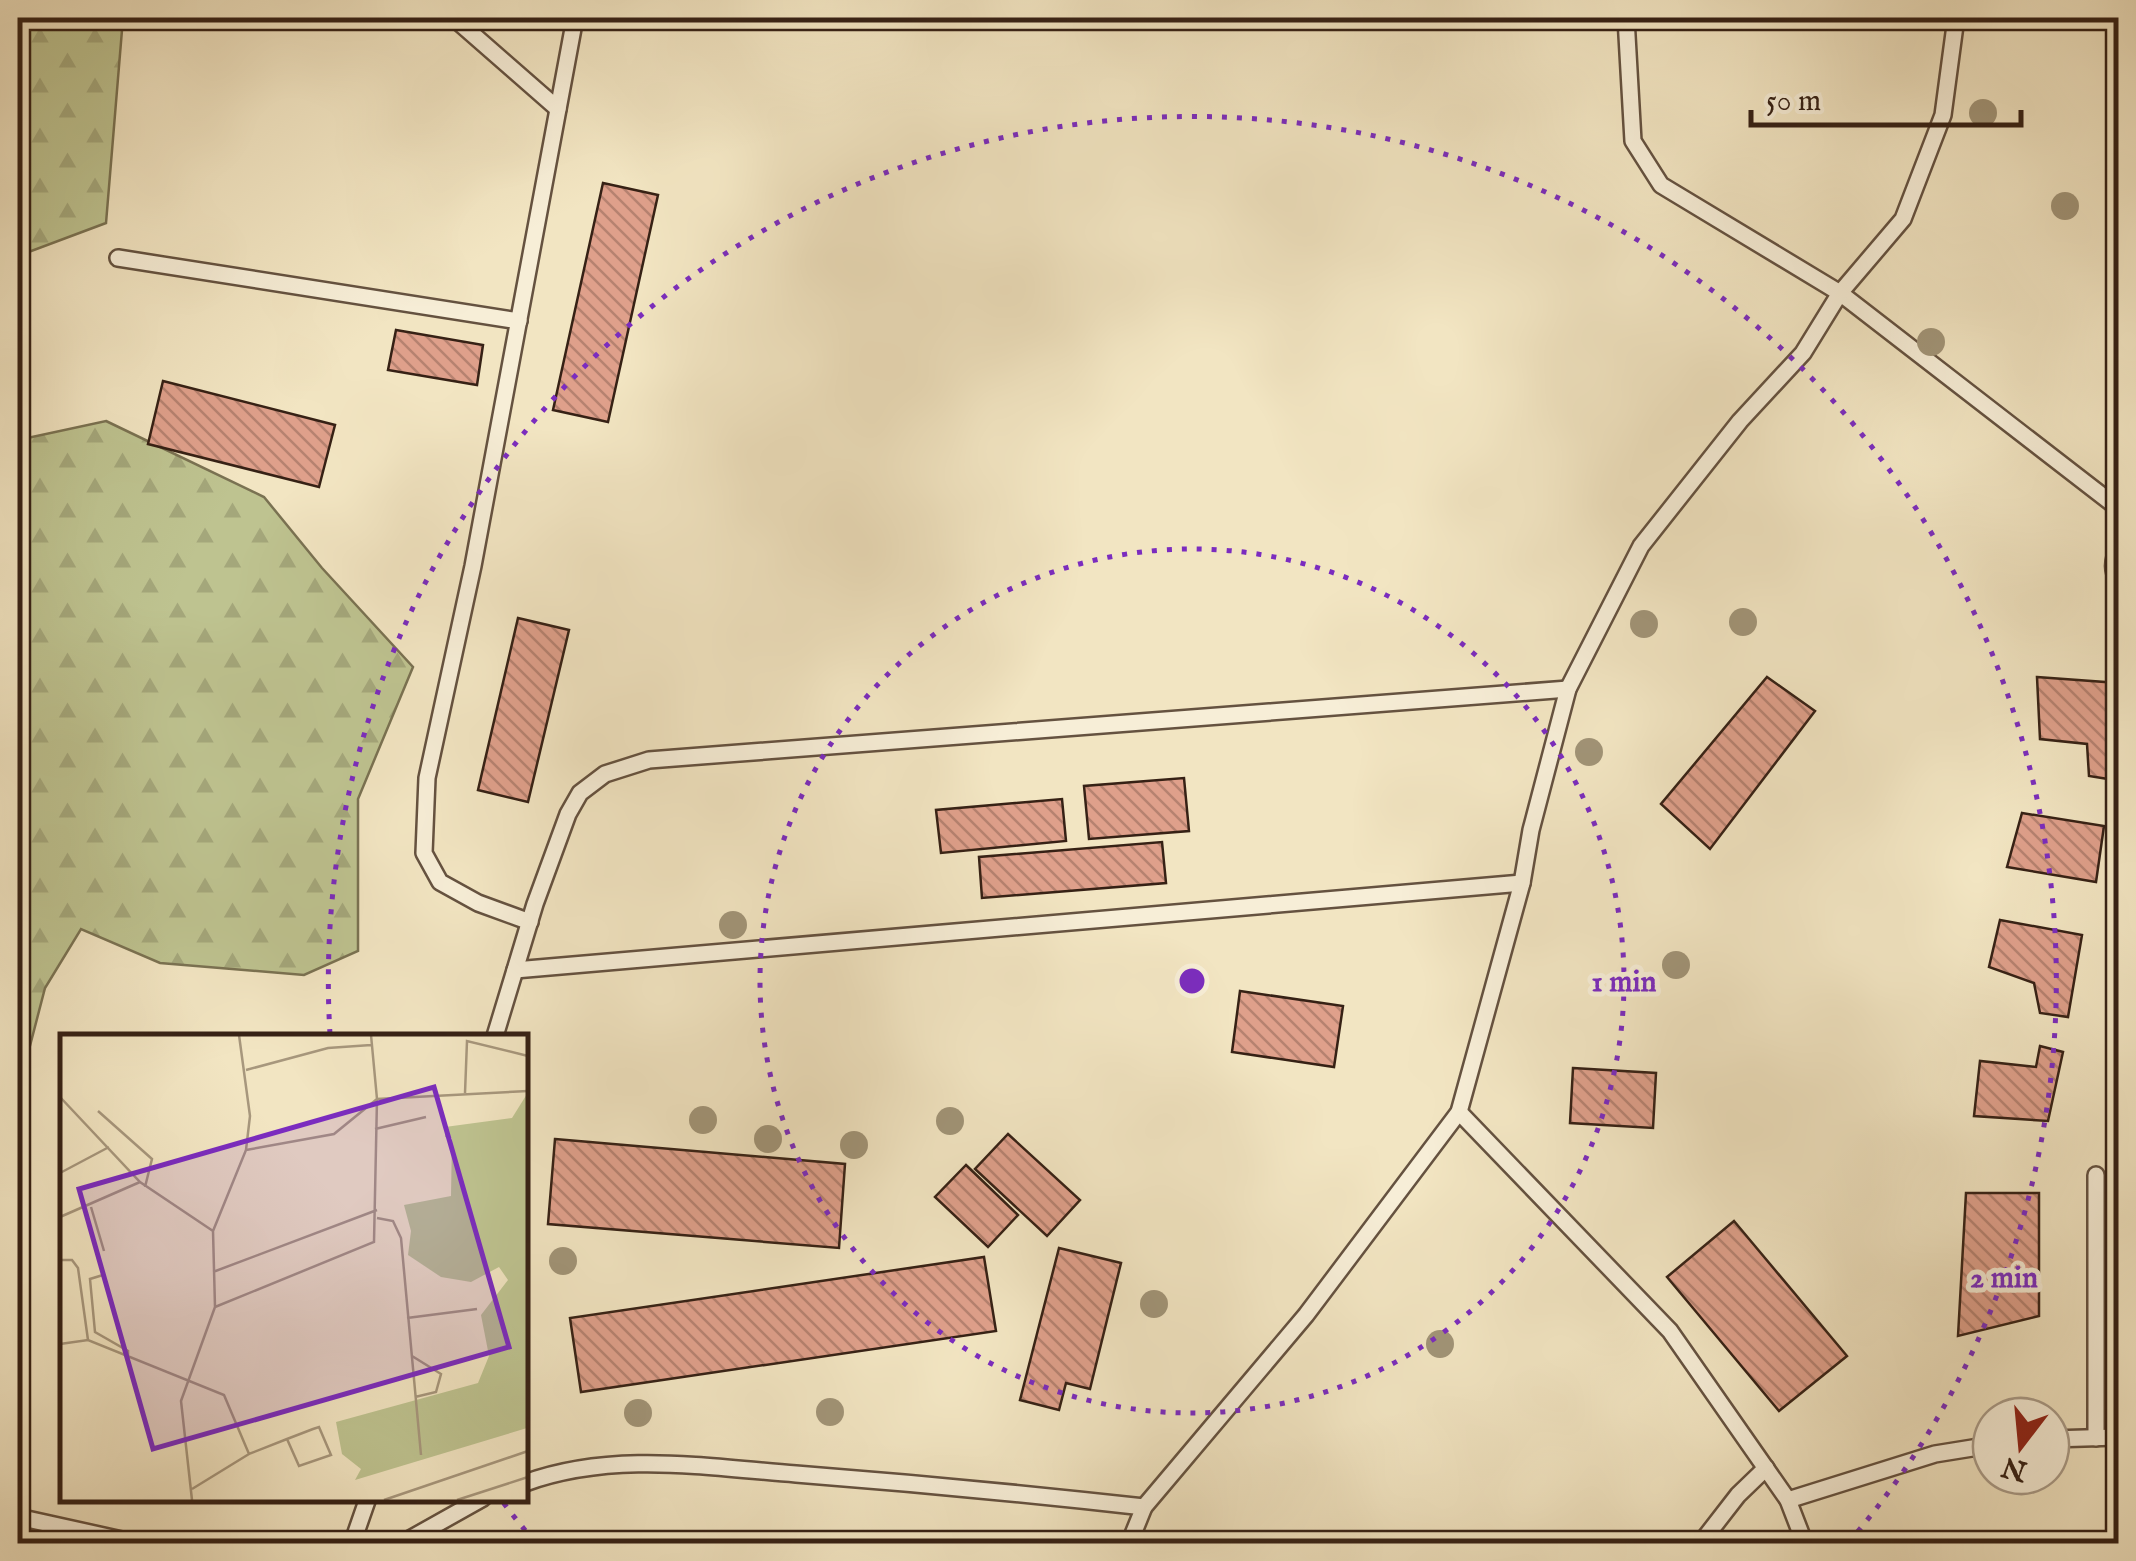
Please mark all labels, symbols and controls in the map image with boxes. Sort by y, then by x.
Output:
scale bar [1751,65,2021,127]
text: 50 m [1766,83,1821,121]
centre of rings [1174,963,1210,999]
text: 1 min [1592,964,1656,1002]
inset map [60,1034,528,1501]
text: 2 min [1970,1260,2038,1298]
north arrow [1971,1396,2071,1496]
text: N [1998,1447,2032,1488]

